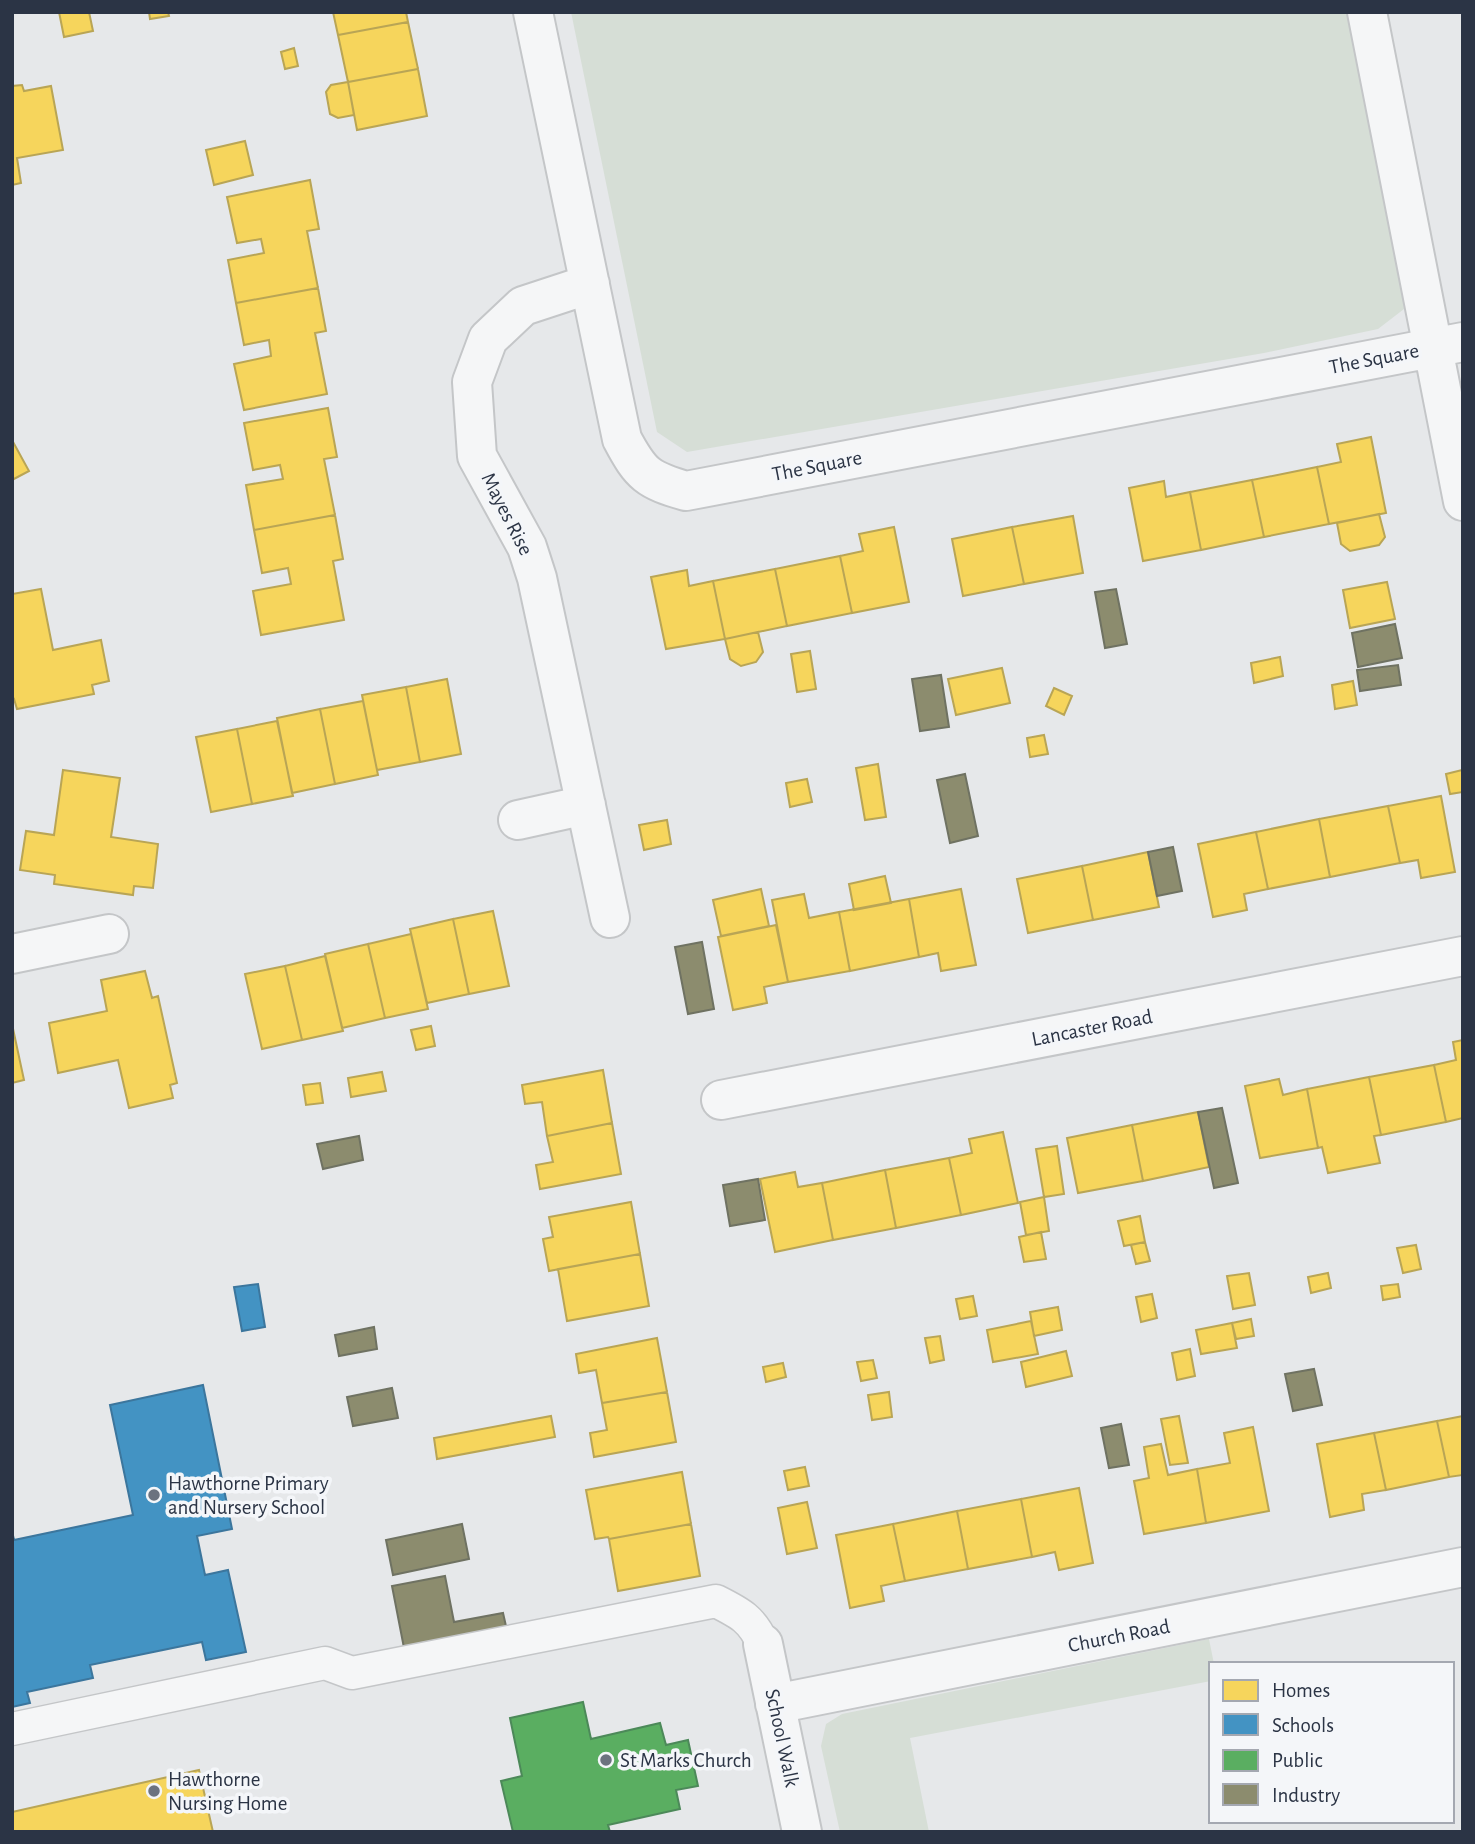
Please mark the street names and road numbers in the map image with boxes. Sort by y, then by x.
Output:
street label: The Square [1327,340,1421,378]
street label: The Square [770,447,864,485]
street label: Mayes Rise [477,469,537,559]
street label: Lancaster Road [1030,1006,1154,1050]
street label: Church Road [1066,1616,1172,1656]
street label: School Walk [761,1687,803,1789]

